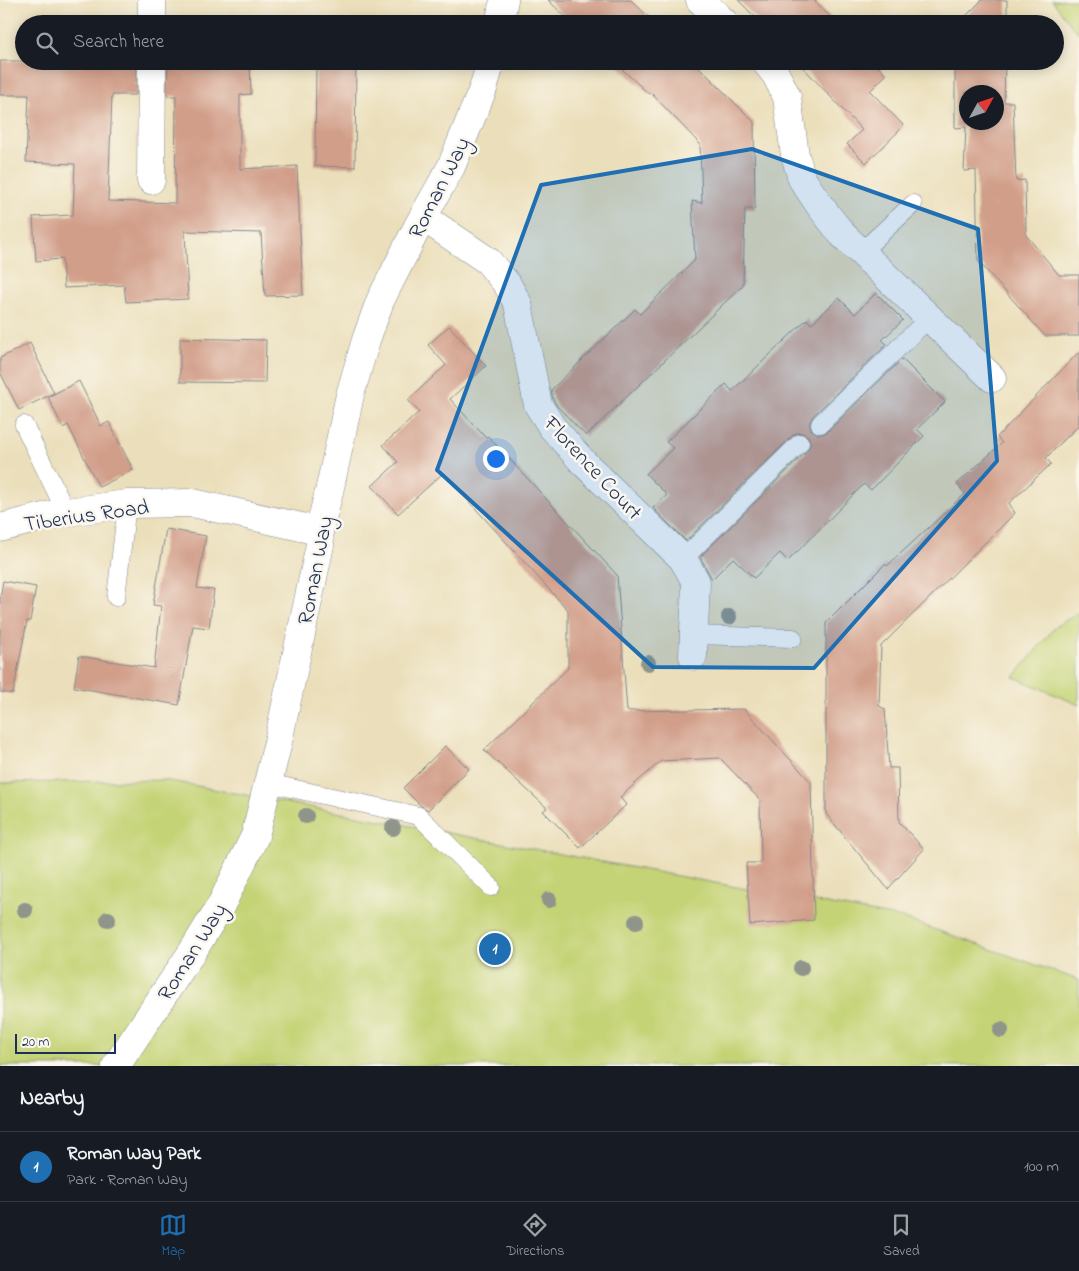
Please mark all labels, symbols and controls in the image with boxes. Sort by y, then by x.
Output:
search box [15,15,1064,70]
icon: search [33,29,61,57]
text: Search here [73,29,164,56]
north arrow [959,85,1004,130]
street label: Roman Way [401,132,481,245]
street label: Florence Court [534,409,649,529]
your location [483,446,509,472]
street label: Tiberius Road [22,492,151,542]
street label: Roman Way [291,513,344,628]
street label: Roman Way [151,897,237,1008]
pin: 1 [479,930,511,968]
scale bar [15,1031,116,1054]
text: 20 m [22,1032,49,1053]
text: Nearby [20,1084,84,1114]
text: Roman Way Park [67,1141,201,1168]
text: 1 [33,1155,39,1179]
text: 100 m [1024,1155,1059,1179]
text: Park · Roman Way [67,1168,187,1192]
tab: Map [159,1211,187,1262]
tab: Directions [506,1211,564,1262]
tab: Saved [883,1211,920,1262]

